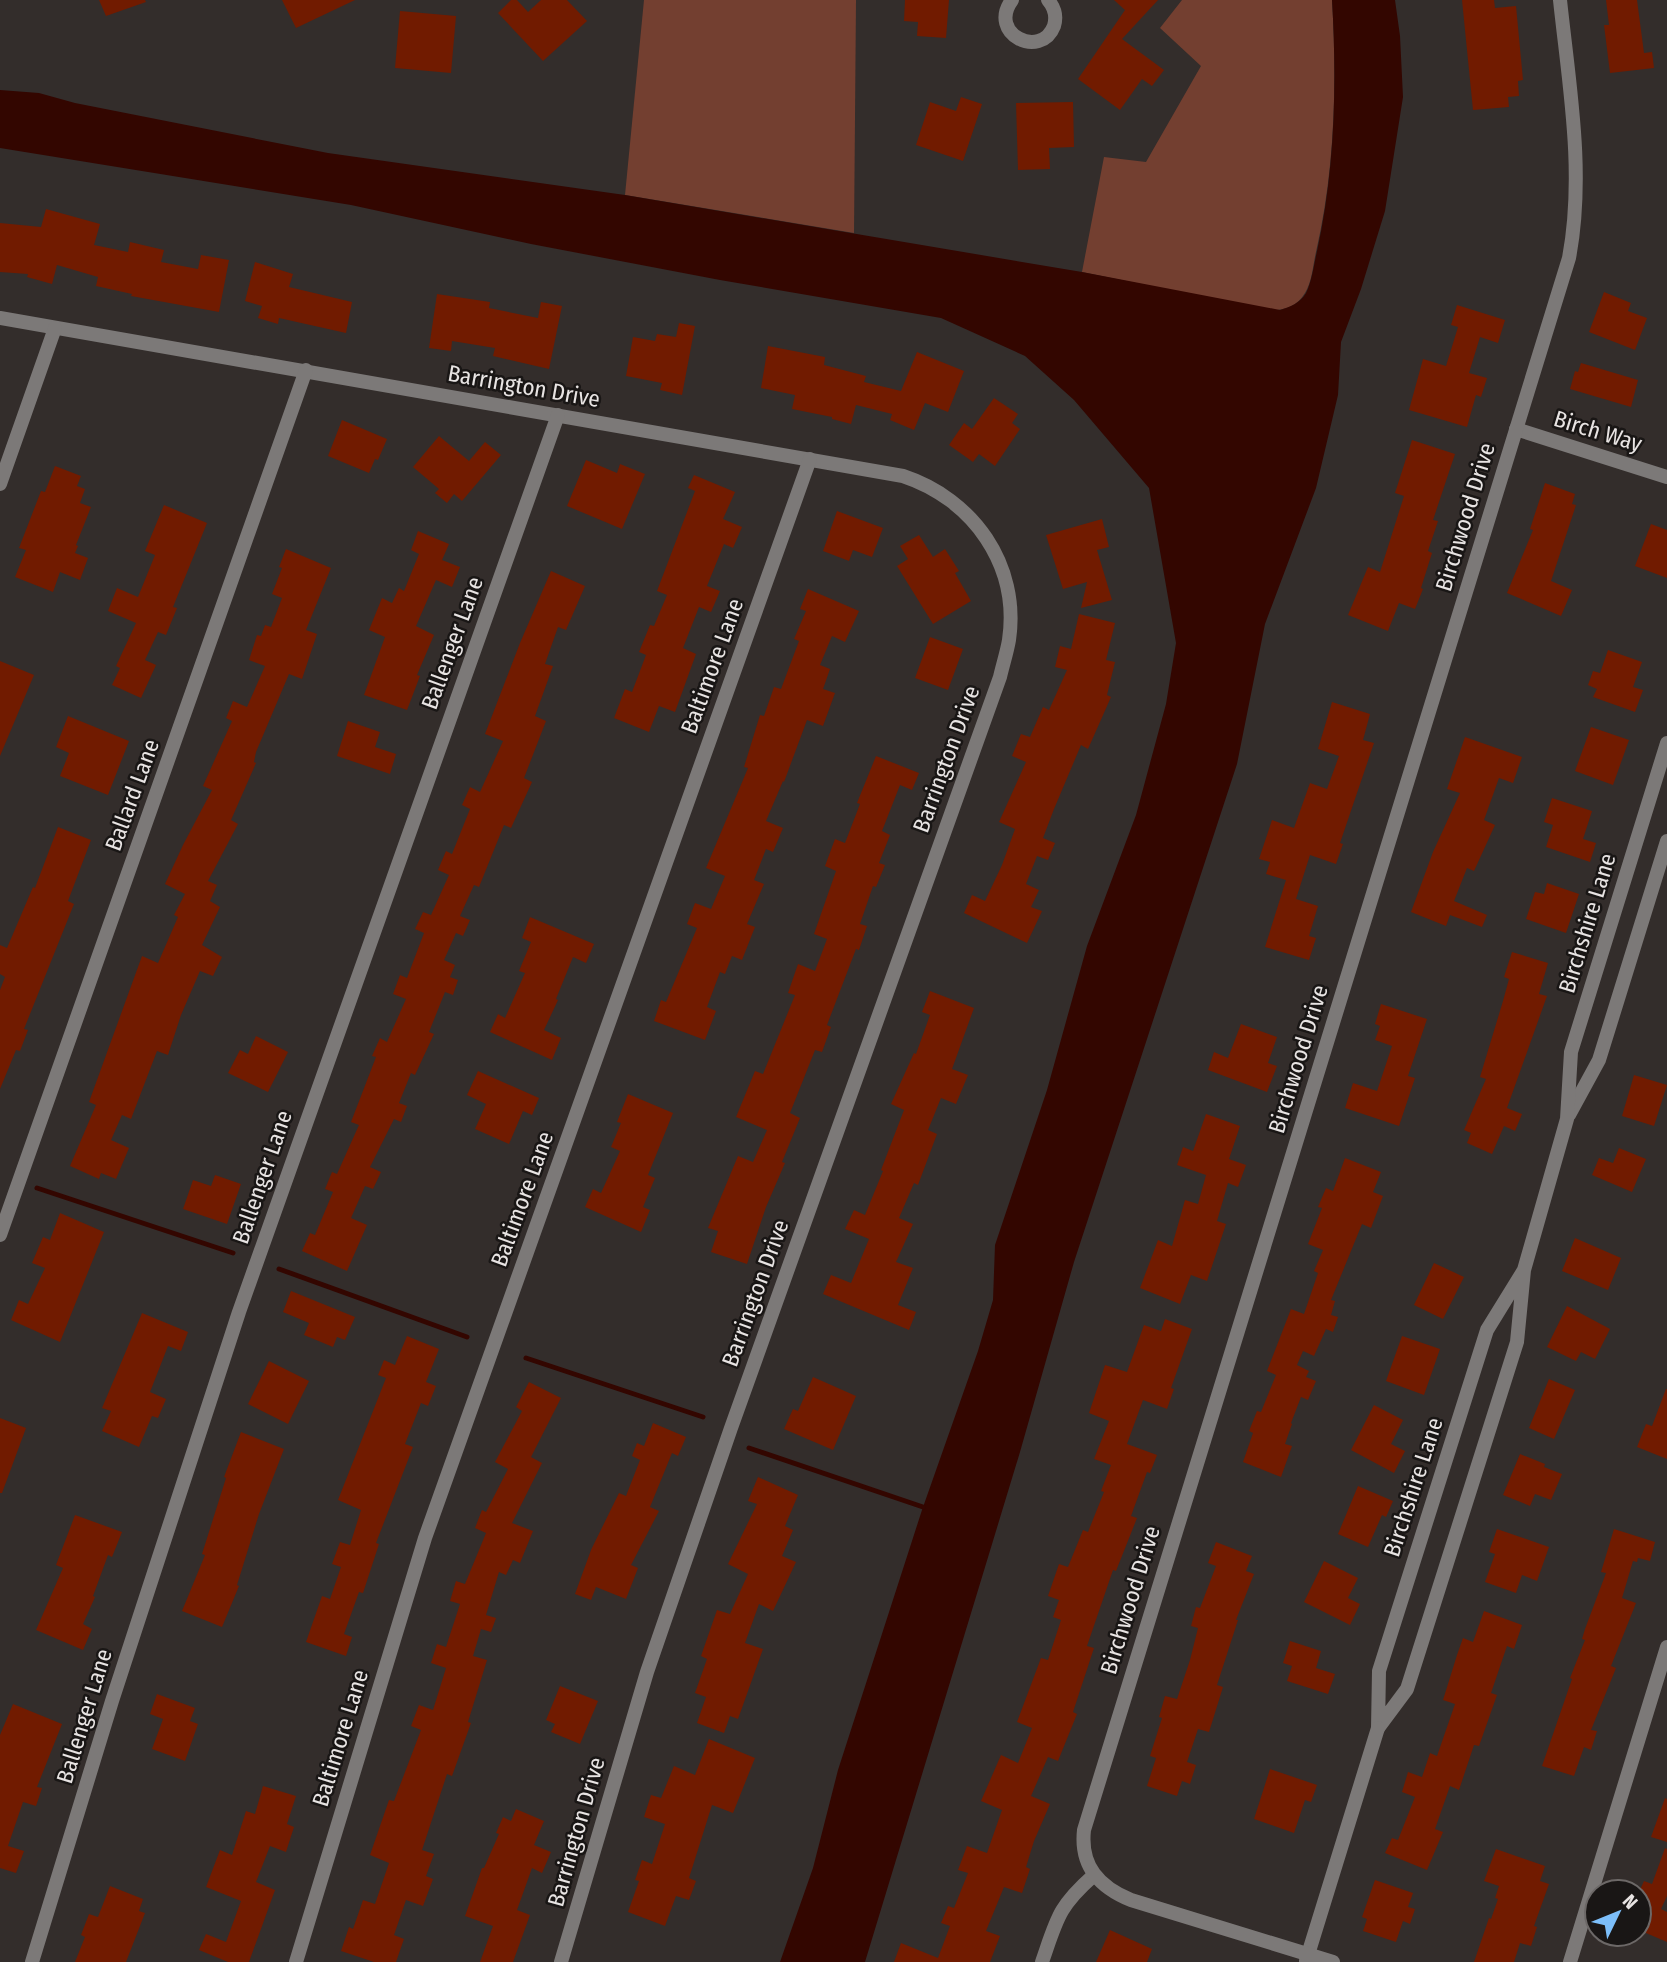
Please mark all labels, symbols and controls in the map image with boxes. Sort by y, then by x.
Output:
street label: Barrington Drive [446,359,602,413]
street label: Birch Way [1550,404,1646,458]
street label: Birchwood Drive [1429,440,1501,594]
street label: Ballenger Lane [415,573,489,713]
street label: Baltimore Lane [675,595,749,737]
street label: Barrington Drive [906,682,986,836]
street label: Ballard Lane [99,735,165,855]
street label: Birchshire Lane [1553,850,1621,996]
street label: Birchwood Drive [1262,982,1334,1136]
street label: Ballenger Lane [226,1107,298,1247]
street label: Baltimore Lane [485,1128,559,1270]
street label: Barrington Drive [715,1216,795,1370]
street label: Birchshire Lane [1377,1414,1449,1560]
street label: Birchwood Drive [1094,1523,1166,1677]
street label: Ballenger Lane [50,1645,118,1787]
street label: Baltimore Lane [306,1666,374,1810]
street label: Barrington Drive [541,1754,611,1910]
north arrow [1583,1878,1653,1948]
text: N [1618,1890,1642,1914]

